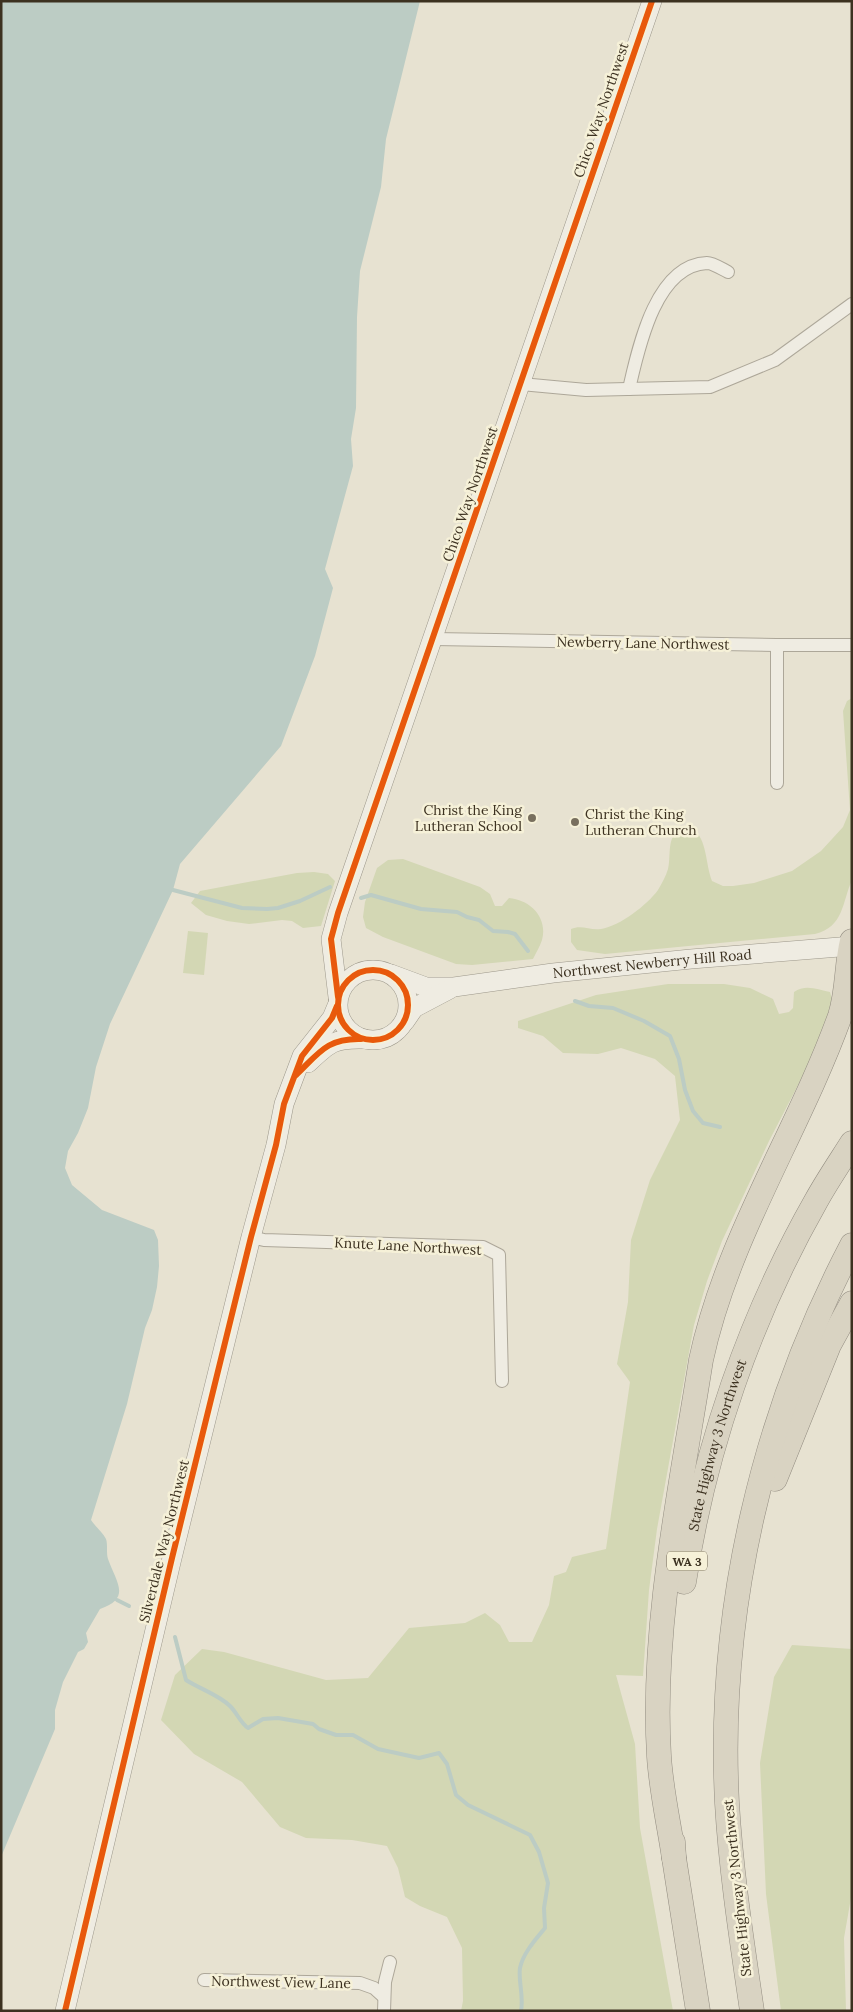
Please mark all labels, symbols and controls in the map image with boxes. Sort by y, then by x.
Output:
street label: Chico Way Northwest [569,39,633,180]
street label: Chico Way Northwest [438,423,502,564]
street label: Newberry Lane Northwest [556,632,730,654]
place label: Christ the King Lutheran School [415,801,522,835]
place label: Christ the King Lutheran Church [585,805,697,839]
marker: Christ the King Lutheran School [526,812,538,824]
marker: Christ the King Lutheran Church [569,816,581,828]
street label: Northwest Newberry Hill Road [552,945,752,982]
street label: Knute Lane Northwest [334,1233,483,1259]
street label: State Highway 3 Northwest [684,1356,751,1533]
street label: Silverdale Way Northwest [135,1457,193,1624]
road number: WA 3 [667,1552,707,1570]
street label: State Highway 3 Northwest [719,1798,755,1978]
street label: Northwest View Lane [211,1972,351,1992]

